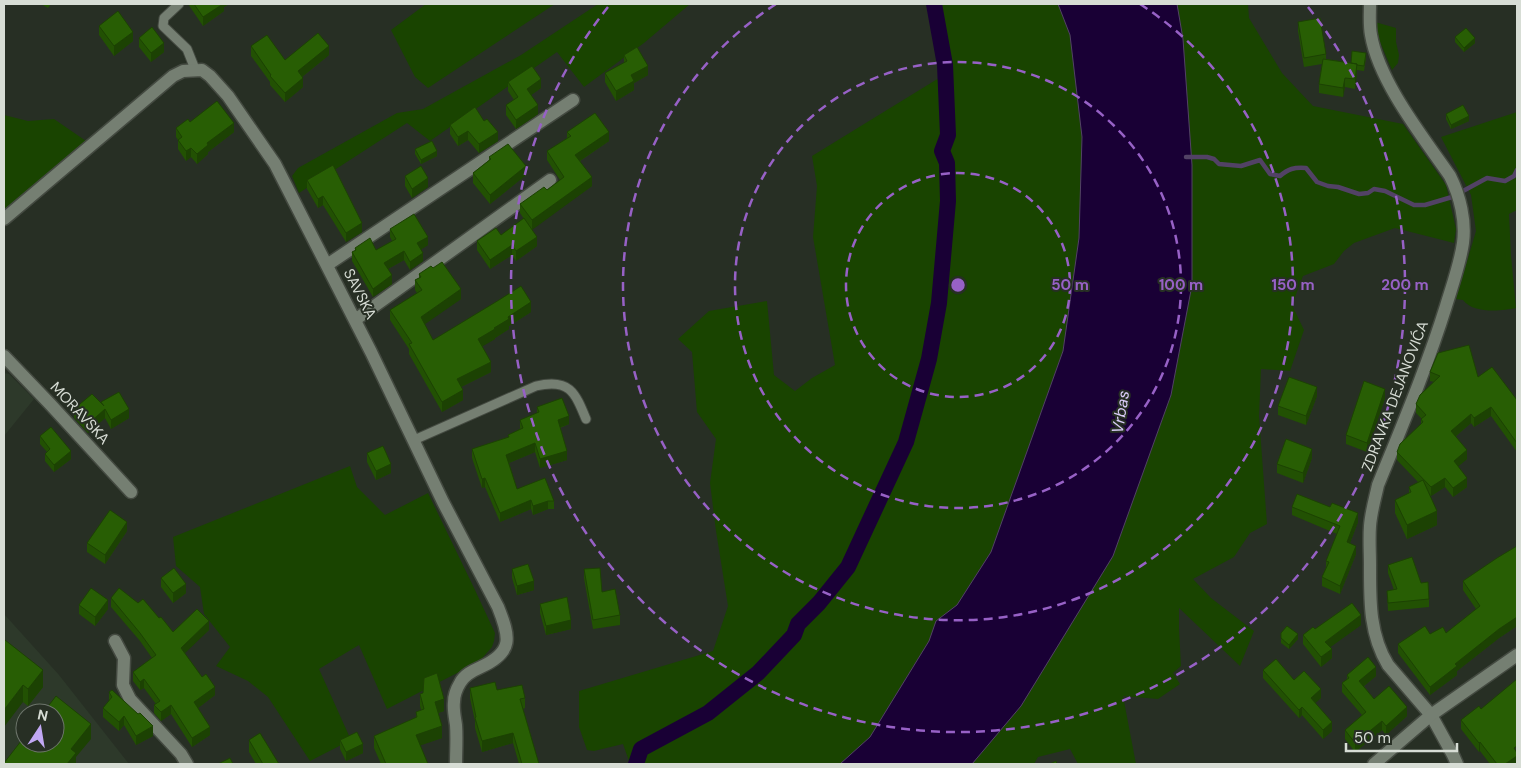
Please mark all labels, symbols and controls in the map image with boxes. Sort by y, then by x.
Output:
street label: SAVSKA [339,265,381,323]
text: 50 m [1051,275,1089,295]
text: 100 m [1159,275,1203,295]
text: 150 m [1272,275,1315,295]
text: 200 m [1381,275,1429,295]
centre of rings [949,276,967,294]
street label: ZDRAVKA DEJANOVIĆA [1357,318,1433,474]
street label: MORAVSKA [46,377,114,449]
water label: Vrbas [1107,389,1134,435]
north arrow [15,703,65,753]
text: N [36,705,50,725]
scale bar [1346,720,1457,752]
text: 50 m [1354,728,1391,748]

